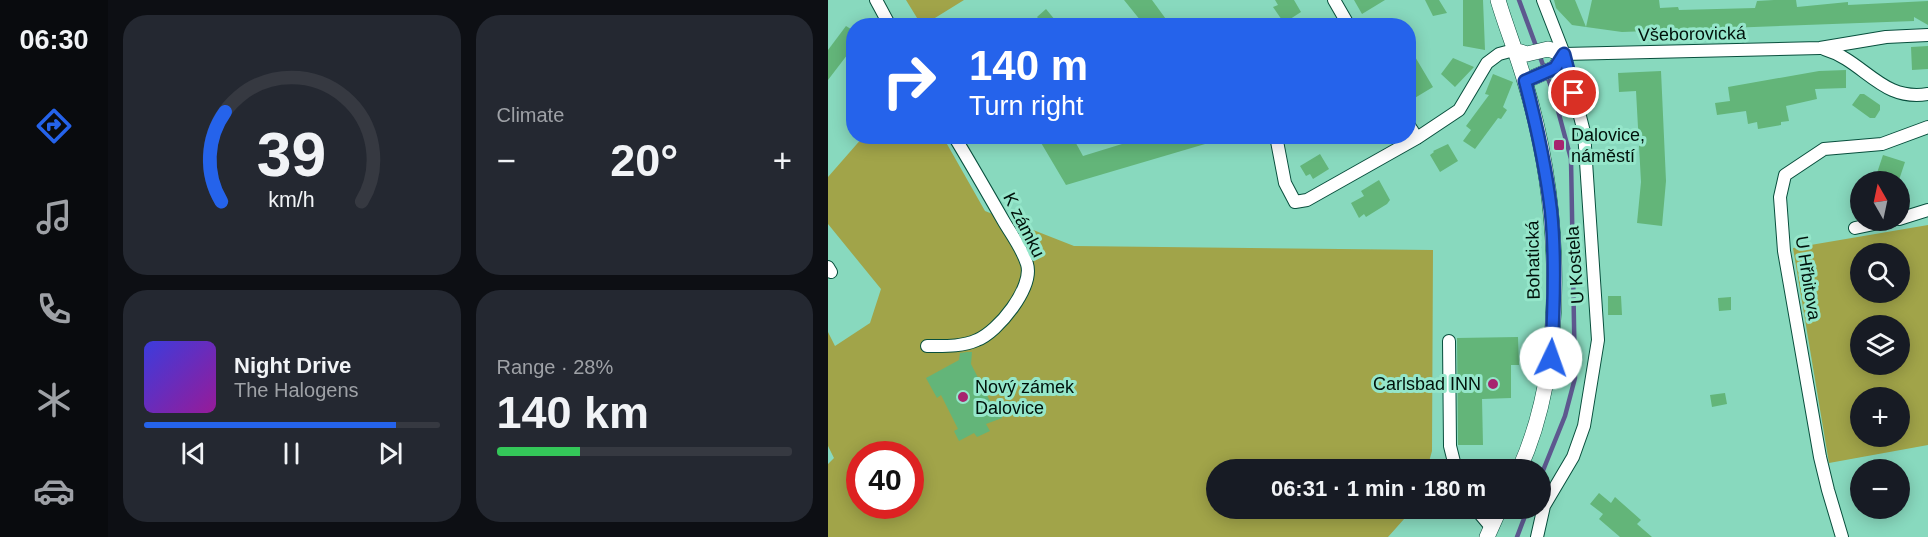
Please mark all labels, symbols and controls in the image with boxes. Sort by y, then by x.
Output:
street label: Všeborovická [1638,23,1747,45]
text: 06:30 [19,25,89,55]
icon: right [870,42,948,120]
text: 140 m [969,42,1088,89]
pin [1548,67,1599,118]
icon: arrive [1557,76,1590,109]
text: Turn right [969,91,1084,121]
text: Climate [497,104,564,126]
icon: directions [33,105,75,147]
text: 39 [257,120,326,189]
place label: Dalovice, náměstí [1571,125,1645,166]
text: 20° [610,135,678,186]
marker: Dalovice, náměstí [1552,138,1566,152]
text: − [497,142,516,179]
text: + [773,142,792,179]
north arrow [1850,171,1910,231]
map controls [1850,171,1910,519]
text: km/h [269,188,315,212]
street label: K zámku [999,189,1049,261]
icon: music [33,196,75,238]
street label: Bohatická [1522,219,1544,300]
street label: U Kostela [1562,224,1588,305]
street label: U Hřbitova [1791,234,1825,323]
button: search [1850,243,1910,303]
icon: phone [33,288,75,330]
button: layers [1850,315,1910,375]
position arrow [1519,326,1583,390]
text: Night Drive [234,353,351,378]
text: Range · 28% [497,356,613,378]
place label: Carlsbad INN [1373,374,1481,394]
place label: Nový zámek Dalovice [975,377,1075,418]
marker: Carlsbad INN [1486,377,1500,391]
icon: climate [33,379,75,421]
text: The Halogens [234,379,359,401]
text: 140 km [497,387,649,438]
button: + [1850,387,1910,447]
marker: Nový zámek Dalovice [956,390,970,404]
icon: previous [177,437,210,470]
icon: pause [275,437,308,470]
icon: next [374,437,407,470]
speed limit sign: 40 [846,441,924,519]
button: − [1850,459,1910,519]
icon: car [33,470,75,512]
text: 06:31 · 1 min · 180 m [1271,476,1486,501]

